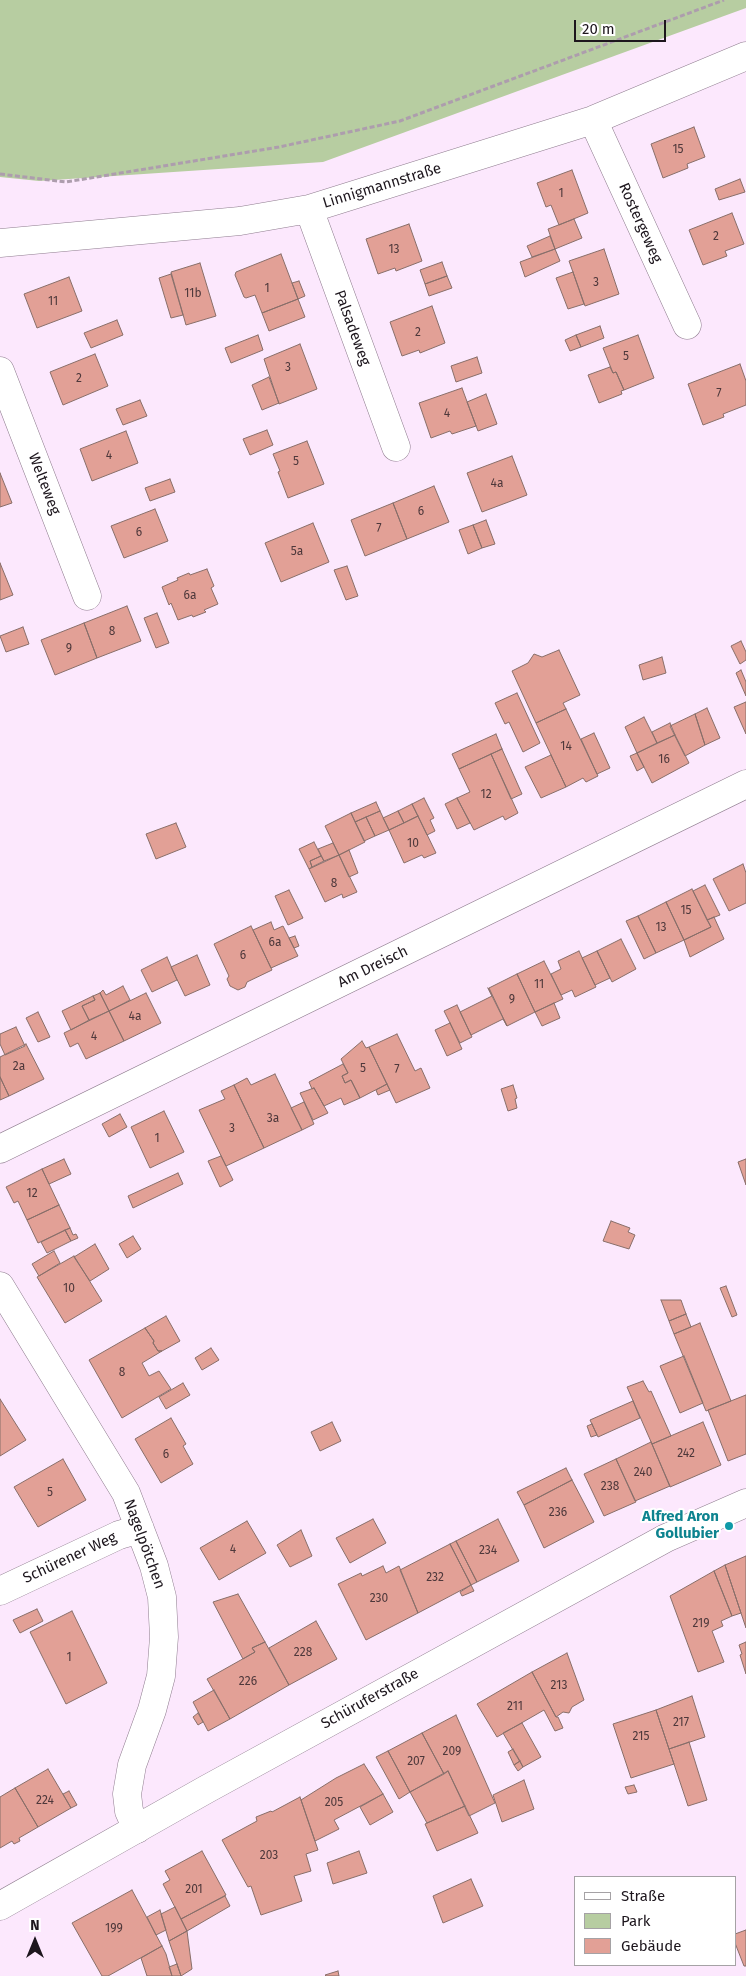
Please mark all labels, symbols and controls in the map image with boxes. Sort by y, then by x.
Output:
scale bar [576,10,668,42]
text: 20 m [582,20,615,38]
house number: 15 [672,143,684,157]
street label: Linnigmannstraße [321,159,443,213]
street label: Rostergeweg [614,180,666,266]
house number: 1 [558,187,564,201]
house number: 2 [713,230,719,244]
house number: 13 [388,243,400,257]
house number: 3 [593,276,599,290]
house number: 1 [264,282,270,296]
house number: 11b [184,287,202,301]
street label: Palsadeweg [330,288,374,368]
house number: 11 [48,295,58,309]
house number: 2 [415,326,421,340]
house number: 5 [623,350,629,364]
house number: 3 [285,361,291,375]
house number: 2 [76,372,82,386]
house number: 7 [716,387,722,401]
house number: 4 [444,407,450,421]
house number: 4 [106,449,112,463]
street label: Welteweg [24,450,64,518]
house number: 5 [293,455,299,469]
house number: 4a [491,477,503,491]
house number: 6 [418,505,424,519]
house number: 7 [376,522,382,536]
house number: 6 [136,526,142,540]
house number: 5a [291,545,303,559]
house number: 6a [184,589,196,603]
house number: 8 [109,625,115,639]
house number: 9 [66,642,72,656]
house number: 14 [560,740,572,754]
house number: 16 [658,753,670,767]
house number: 12 [480,788,492,802]
house number: 10 [407,837,419,851]
house number: 8 [331,877,337,891]
house number: 15 [680,904,692,918]
house number: 13 [655,921,667,935]
house number: 6a [269,936,281,950]
street label: Am Dreisch [335,942,411,992]
house number: 6 [240,949,246,963]
house number: 11 [534,978,544,992]
house number: 9 [509,993,515,1007]
house number: 4a [129,1010,141,1024]
house number: 4 [91,1030,97,1044]
house number: 2a [13,1060,25,1074]
house number: 5 [360,1062,366,1076]
house number: 7 [394,1063,400,1077]
house number: 3a [267,1112,279,1126]
house number: 3 [229,1122,235,1136]
house number: 1 [154,1132,160,1146]
house number: 12 [26,1187,38,1201]
house number: 10 [63,1282,75,1296]
house number: 8 [119,1366,125,1380]
house number: 242 [677,1447,695,1461]
house number: 6 [163,1448,169,1462]
house number: 240 [634,1466,652,1480]
house number: 238 [601,1480,619,1494]
house number: 5 [47,1486,53,1500]
street label: Nagelpötchen [119,1497,169,1591]
house number: 236 [549,1506,567,1520]
place label: Alfred Aron Gollubier [642,1508,719,1543]
marker: Alfred Aron Gollubier [723,1520,735,1532]
street label: Schürener Weg [20,1528,120,1588]
house number: 4 [230,1543,236,1557]
house number: 234 [479,1544,497,1558]
house number: 232 [426,1571,444,1585]
house number: 230 [370,1592,388,1606]
house number: 219 [692,1617,710,1631]
house number: 228 [294,1646,312,1660]
house number: 1 [66,1651,72,1665]
street label: Schüruferstraße [318,1665,422,1733]
house number: 226 [239,1675,257,1689]
house number: 213 [551,1679,567,1693]
house number: 211 [507,1700,523,1714]
house number: 217 [673,1716,689,1730]
house number: 215 [633,1730,649,1744]
house number: 209 [443,1745,461,1759]
house number: 207 [407,1755,425,1769]
house number: 224 [36,1794,54,1808]
house number: 205 [325,1796,343,1810]
house number: 203 [260,1849,278,1863]
legend [574,1876,736,1966]
house number: 201 [185,1883,203,1897]
text: Straße [621,1887,665,1905]
text: Park [621,1912,651,1930]
north arrow [10,1916,60,1966]
text: N [30,1917,40,1934]
house number: 199 [105,1922,123,1936]
text: Gebäude [621,1937,681,1955]

